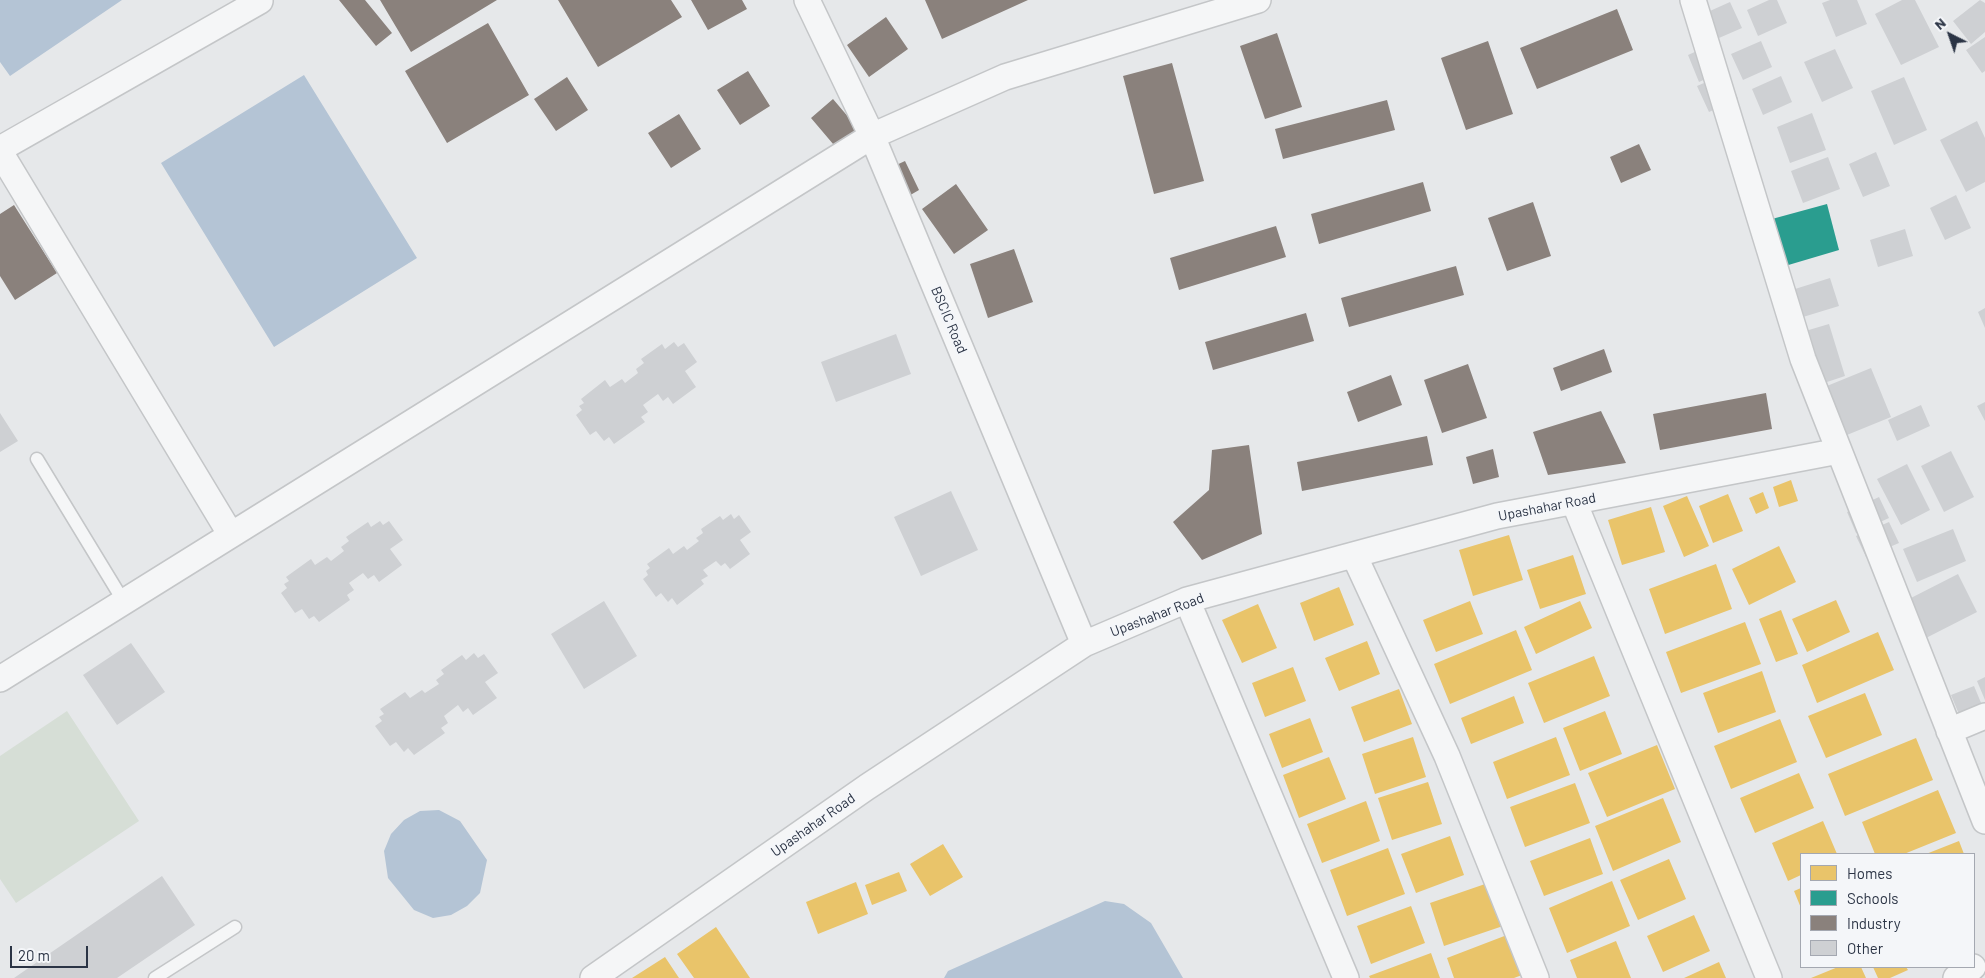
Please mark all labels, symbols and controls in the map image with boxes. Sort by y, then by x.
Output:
north arrow [1925,10,1975,60]
text: N [1931,14,1949,33]
street label: BSCIC Road [927,284,971,356]
street label: Upashahar Road [1497,489,1597,525]
street label: Upashahar Road [1108,589,1206,641]
street label: Upashahar Road [768,790,858,860]
legend [1800,853,1975,968]
text: Homes [1847,864,1892,882]
text: Schools [1847,889,1899,907]
text: Industry [1847,914,1901,932]
scale bar [12,936,90,968]
text: Other [1847,939,1883,957]
text: 20 m [18,946,50,964]

